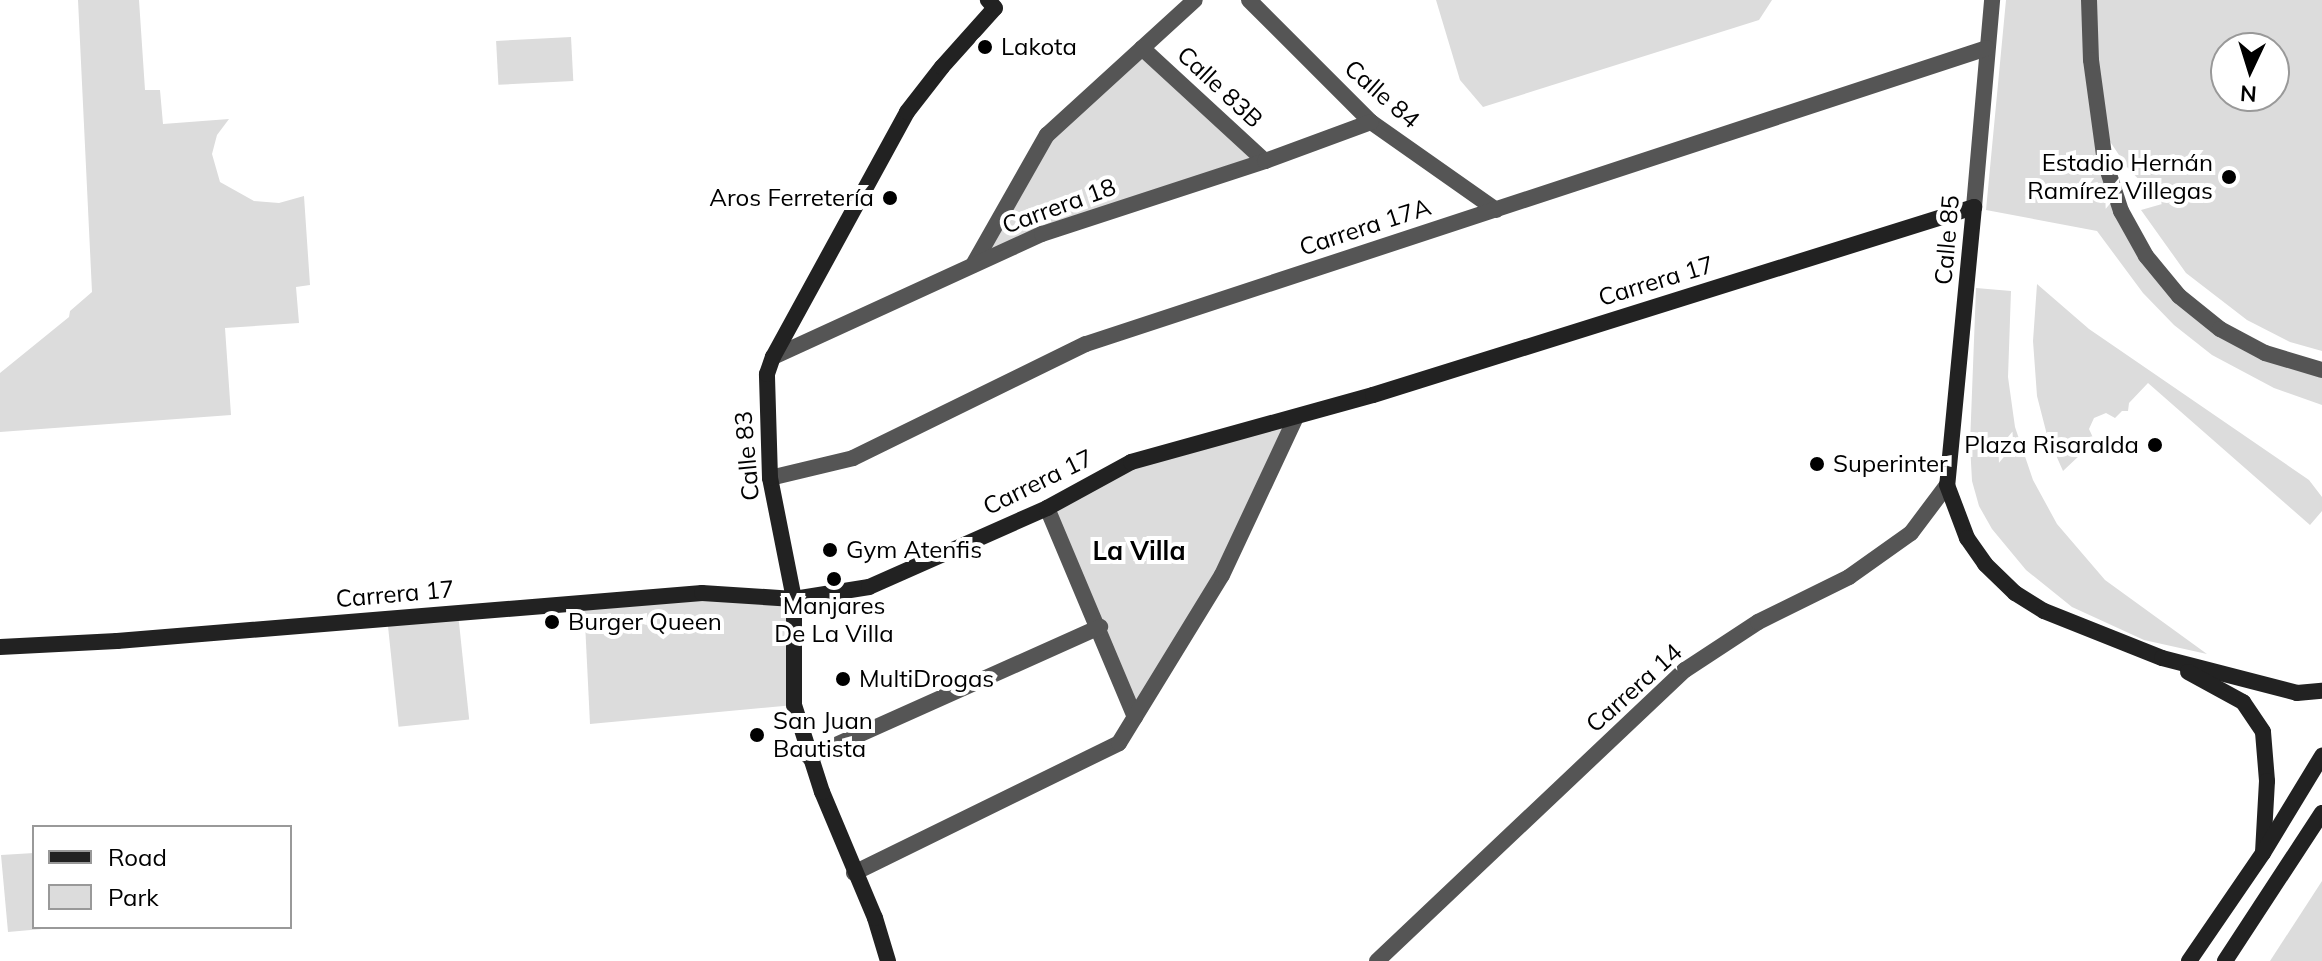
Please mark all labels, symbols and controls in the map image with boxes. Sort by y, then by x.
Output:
north arrow [2210,32,2290,112]
place label: Lakota [1001,33,1077,61]
marker: Lakota [976,38,994,56]
street label: Calle 83B [1171,40,1269,134]
street label: Calle 84 [1339,54,1425,134]
text: N [2239,79,2258,108]
place label: Estadio Hernán Ramírez Villegas [2027,149,2213,205]
marker: Estadio Hernán Ramírez Villegas [2220,168,2238,186]
street label: Carrera 18 [998,172,1120,240]
place label: Aros Ferretería [709,184,874,212]
marker: Aros Ferretería [881,189,899,207]
street label: Carrera 17A [1296,192,1434,262]
street label: Calle 85 [1929,194,1965,286]
street label: Carrera 17 [1595,250,1717,312]
street label: Calle 83 [729,410,765,502]
place label: Plaza Risaralda [1964,431,2139,459]
marker: Plaza Risaralda [2146,436,2164,454]
street label: Carrera 17 [978,443,1098,521]
place label: Superinter [1833,450,1948,478]
marker: Superinter [1808,455,1826,473]
district label: La Villa [1092,535,1186,567]
place label: Gym Atenfis [846,536,982,564]
marker: Gym Atenfis [821,541,839,559]
marker: Manjares De La Villa [825,570,843,588]
street label: Carrera 17 [335,574,455,614]
place label: Manjares De La Villa [774,592,894,648]
place label: Burger Queen [568,608,722,636]
marker: Burger Queen [543,613,561,631]
street label: Carrera 14 [1580,638,1688,738]
place label: MultiDrogas [859,665,994,693]
marker: MultiDrogas [834,670,852,688]
place label: San Juan Bautista [773,707,873,763]
marker: San Juan Bautista [748,726,766,744]
legend [32,825,292,929]
text: Road [108,842,167,872]
text: Park [108,882,159,912]

